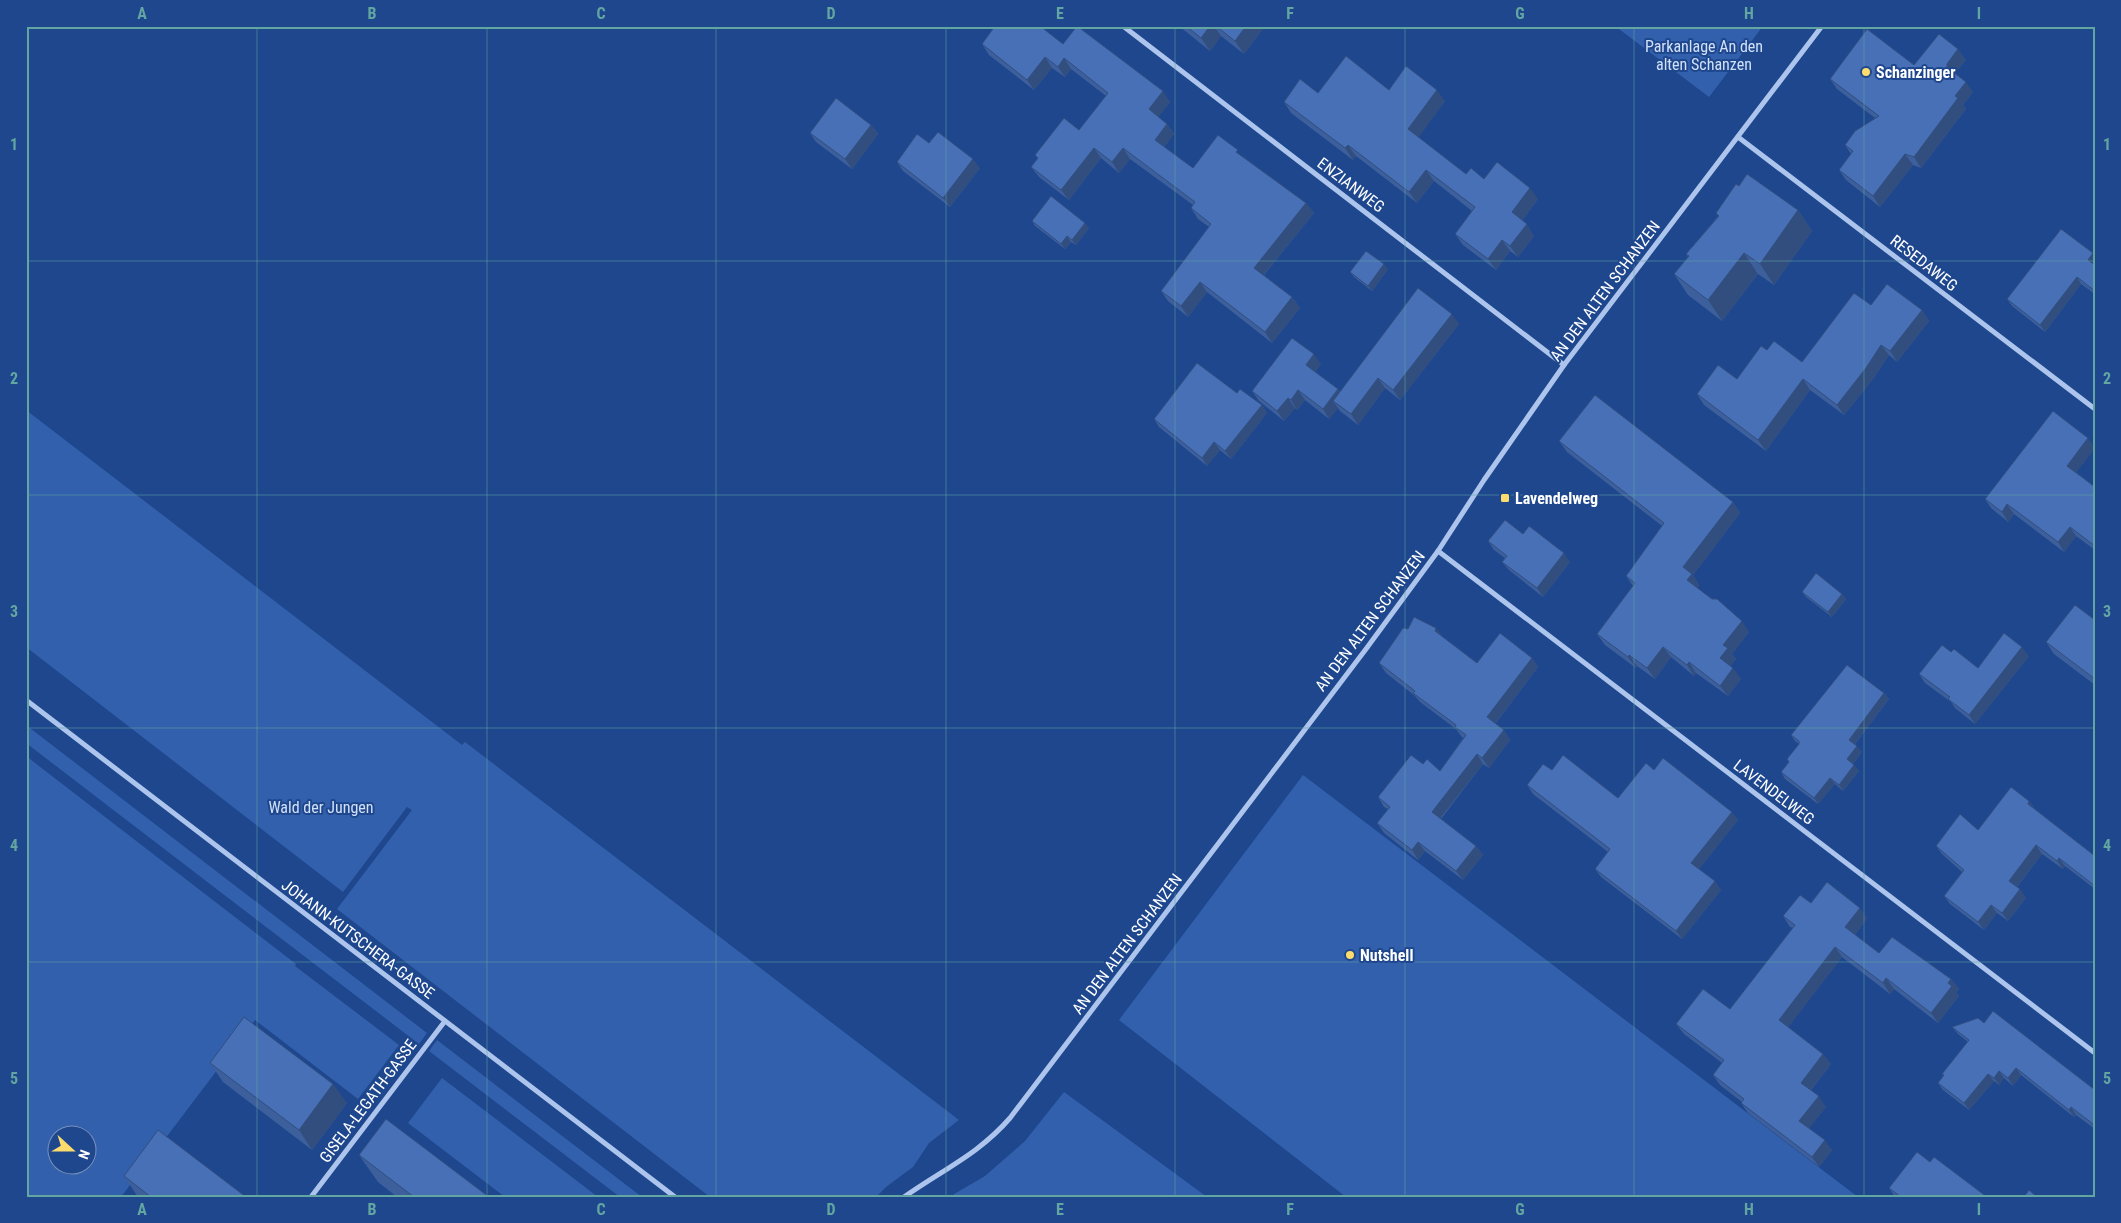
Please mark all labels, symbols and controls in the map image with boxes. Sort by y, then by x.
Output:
text: A [137,4,147,23]
text: B [368,4,377,23]
text: C [596,4,606,23]
text: D [826,4,836,23]
text: E [1056,4,1064,23]
text: F [1286,4,1294,23]
text: G [1515,4,1525,23]
text: H [1744,4,1754,23]
text: I [1977,4,1981,23]
park label: Parkanlage An den alten Schanzen [1645,37,1763,74]
place label: Schanzinger [1876,63,1955,82]
marker: Schanzinger [1860,66,1872,78]
text: 1 [10,135,18,154]
text: 1 [2103,135,2111,154]
street label: ENZIANWEG [1314,154,1388,216]
street label: AN DEN ALTEN SCHANZEN [1546,217,1664,365]
street label: RESEDAWEG [1887,231,1961,295]
text: 2 [10,369,18,388]
text: 2 [2103,369,2111,388]
place label: Lavendelweg [1515,489,1598,508]
marker: Lavendelweg [1499,492,1511,504]
street label: AN DEN ALTEN SCHANZEN [1311,547,1429,695]
text: 3 [10,602,18,621]
text: 3 [2103,602,2111,621]
street label: LAVENDELWEG [1730,755,1818,829]
park label: Wald der Jungen [268,798,374,817]
text: 4 [10,836,18,855]
text: 4 [2103,836,2111,855]
street label: AN DEN ALTEN SCHANZEN [1068,870,1186,1018]
street label: JOHANN-KUTSCHERA-GASSE [278,875,438,1003]
place label: Nutshell [1360,946,1413,965]
marker: Nutshell [1344,949,1356,961]
street label: GISELA-LEGATH-GASSE [315,1036,421,1166]
text: 5 [10,1069,18,1088]
text: 5 [2103,1069,2111,1088]
north arrow [48,1126,98,1176]
text: N [75,1148,93,1162]
text: A [137,1200,147,1219]
text: B [368,1200,377,1219]
text: C [596,1200,606,1219]
text: D [826,1200,836,1219]
text: E [1056,1200,1064,1219]
text: F [1286,1200,1294,1219]
text: G [1515,1200,1525,1219]
text: H [1744,1200,1754,1219]
text: I [1977,1200,1981,1219]

